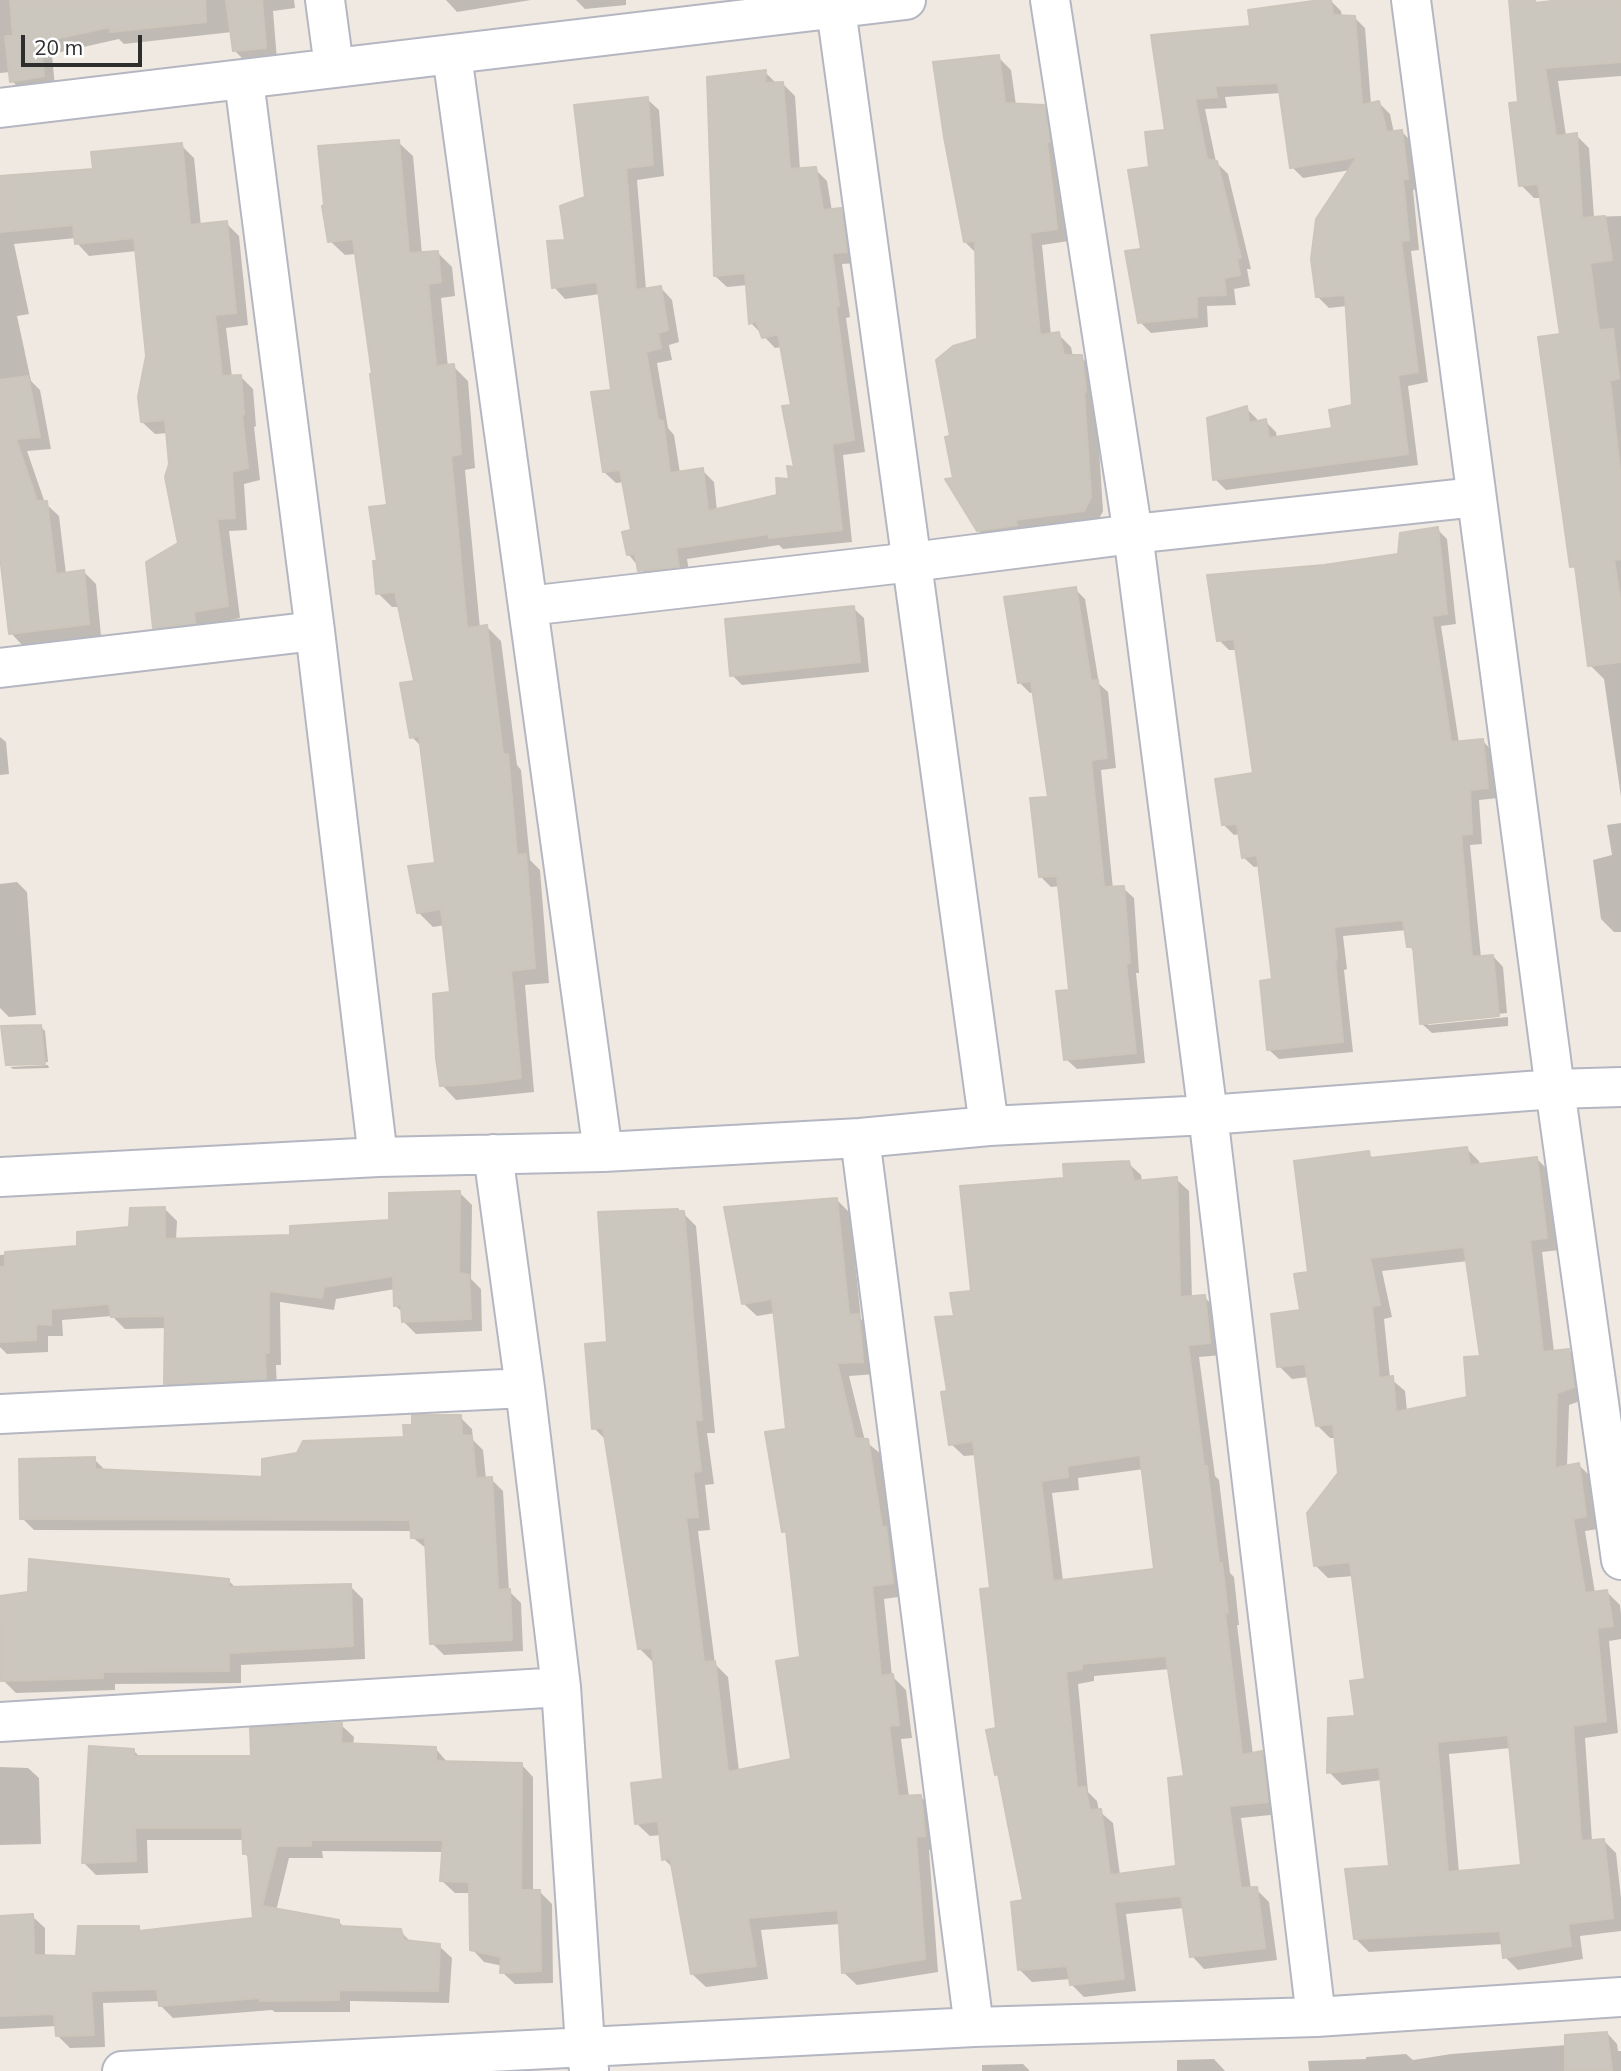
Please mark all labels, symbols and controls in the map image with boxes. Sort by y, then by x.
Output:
scale bar [24,21,145,65]
text: 20 m [34,34,83,60]

